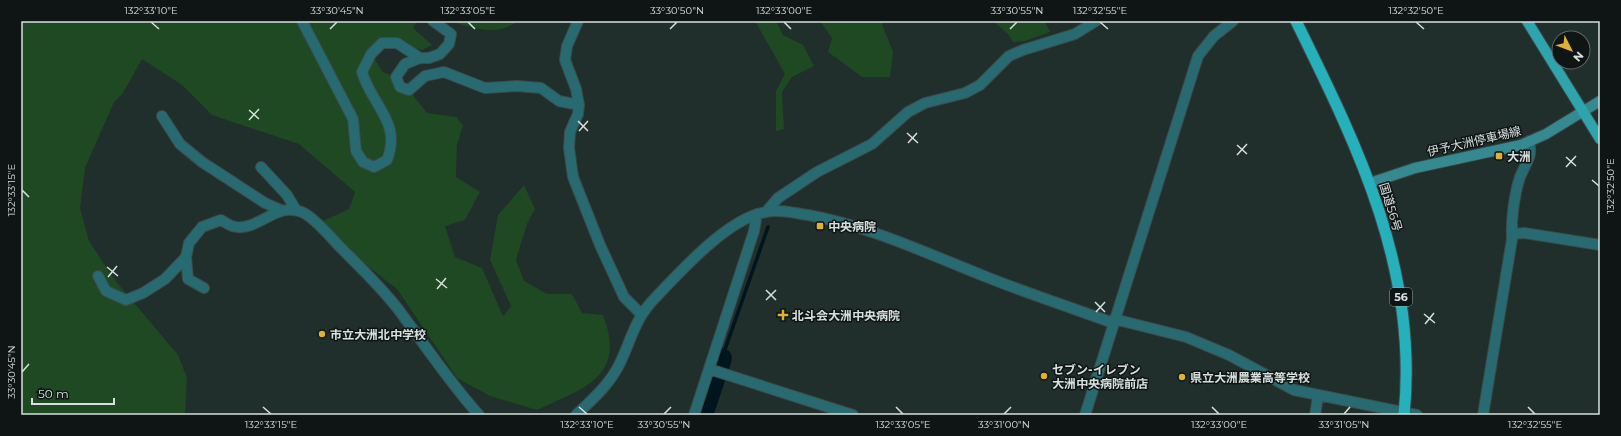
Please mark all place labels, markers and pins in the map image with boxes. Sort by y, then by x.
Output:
place label: 大洲 [1507,149,1531,163]
marker: 大洲 [1494,151,1504,161]
place label: 中央病院 [828,219,876,234]
marker: 中央病院 [815,221,825,231]
place label: 北斗会大洲中央病院 [792,308,900,323]
marker: 北斗会大洲中央病院 [777,309,789,321]
place label: 市立大洲北中学校 [330,327,426,342]
marker: 市立大洲北中学校 [317,329,327,339]
place label: セブン-イレブン 大洲中央病院前店 [1052,362,1148,391]
place label: 県立大洲農業高等学校 [1190,370,1310,385]
marker: セブン-イレブン 大洲中央病院前店 [1039,371,1049,381]
marker: 県立大洲農業高等学校 [1177,372,1187,382]

